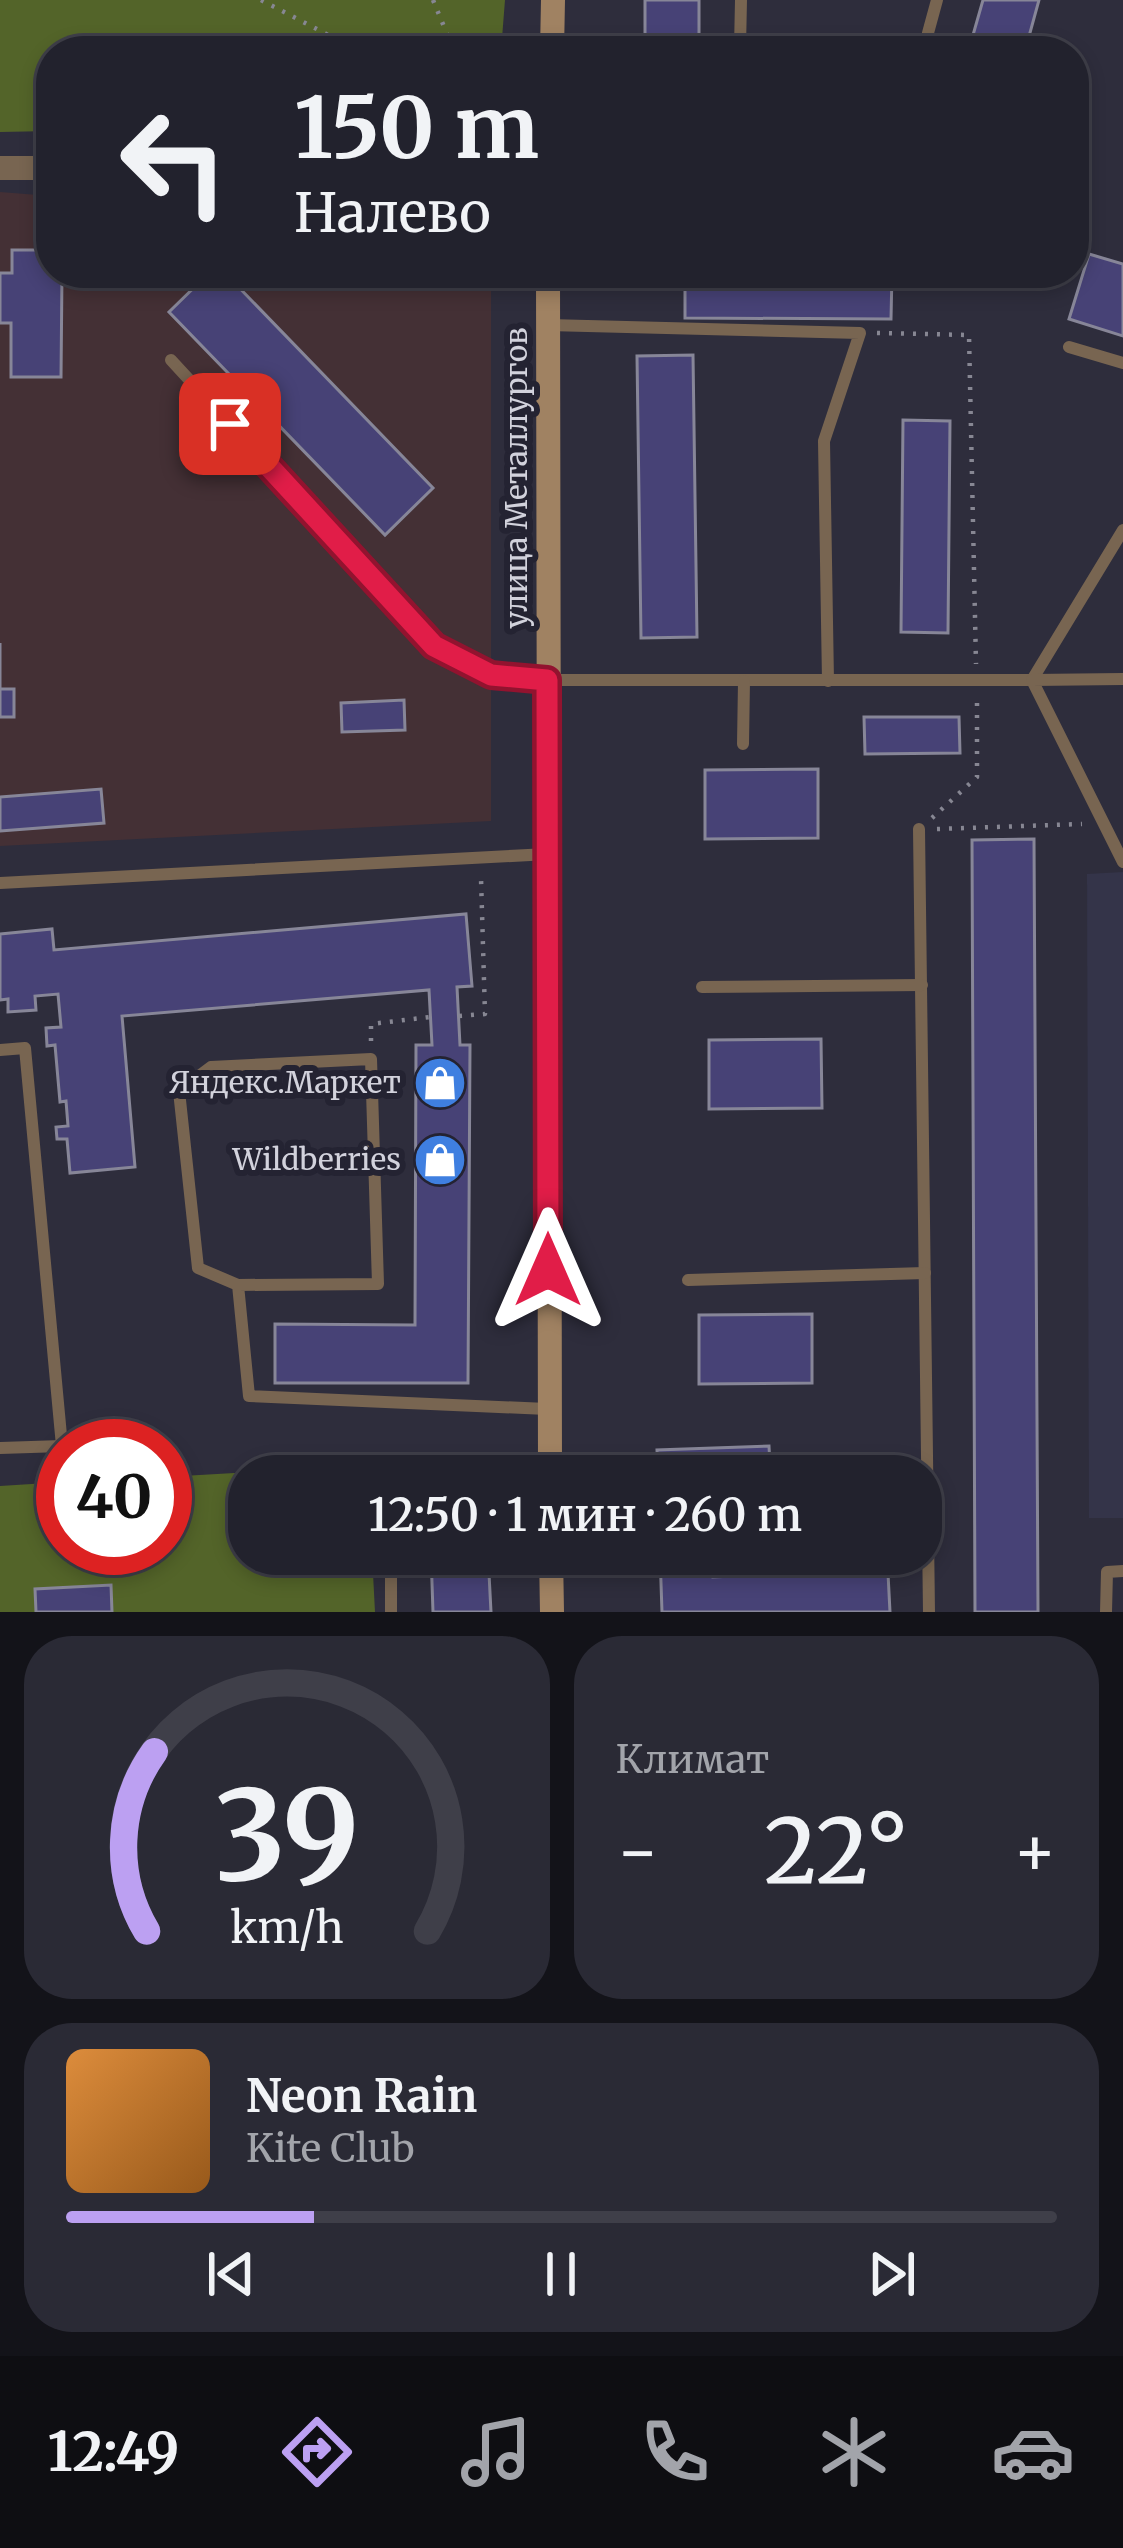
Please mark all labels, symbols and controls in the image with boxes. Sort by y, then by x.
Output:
text: 150 m [294,75,539,181]
icon: left [96,84,252,240]
text: Налево [294,179,491,247]
street label: улица Металлургов [497,328,535,628]
pin [179,373,281,475]
icon: arrive [197,391,263,457]
shop icon: Яндекс.Маркет [412,1055,468,1111]
place label: Яндекс.Маркет [169,1063,401,1101]
shop icon: Wildberries [412,1132,468,1188]
place label: Wildberries [231,1140,401,1178]
position arrow [485,1207,611,1333]
speed limit sign: 40 [36,1419,192,1575]
text: 12:50 · 1 мин · 260 m [368,1487,802,1543]
text: Климат [616,1735,770,1784]
text: 39 [214,1757,359,1914]
text: 22° [764,1794,909,1908]
text: − [616,1810,660,1893]
text: + [1013,1810,1057,1893]
text: km/h [230,1900,344,1954]
text: Neon Rain [246,2068,477,2124]
text: Kite Club [246,2124,415,2173]
icon: previous [198,2241,264,2307]
icon: pause [528,2241,594,2307]
icon: next [859,2241,925,2307]
icon: directions [275,2410,359,2494]
icon: music [454,2410,538,2494]
icon: phone [633,2410,717,2494]
icon: climate [812,2410,896,2494]
icon: car [991,2410,1075,2494]
text: 12:49 [48,2418,179,2486]

